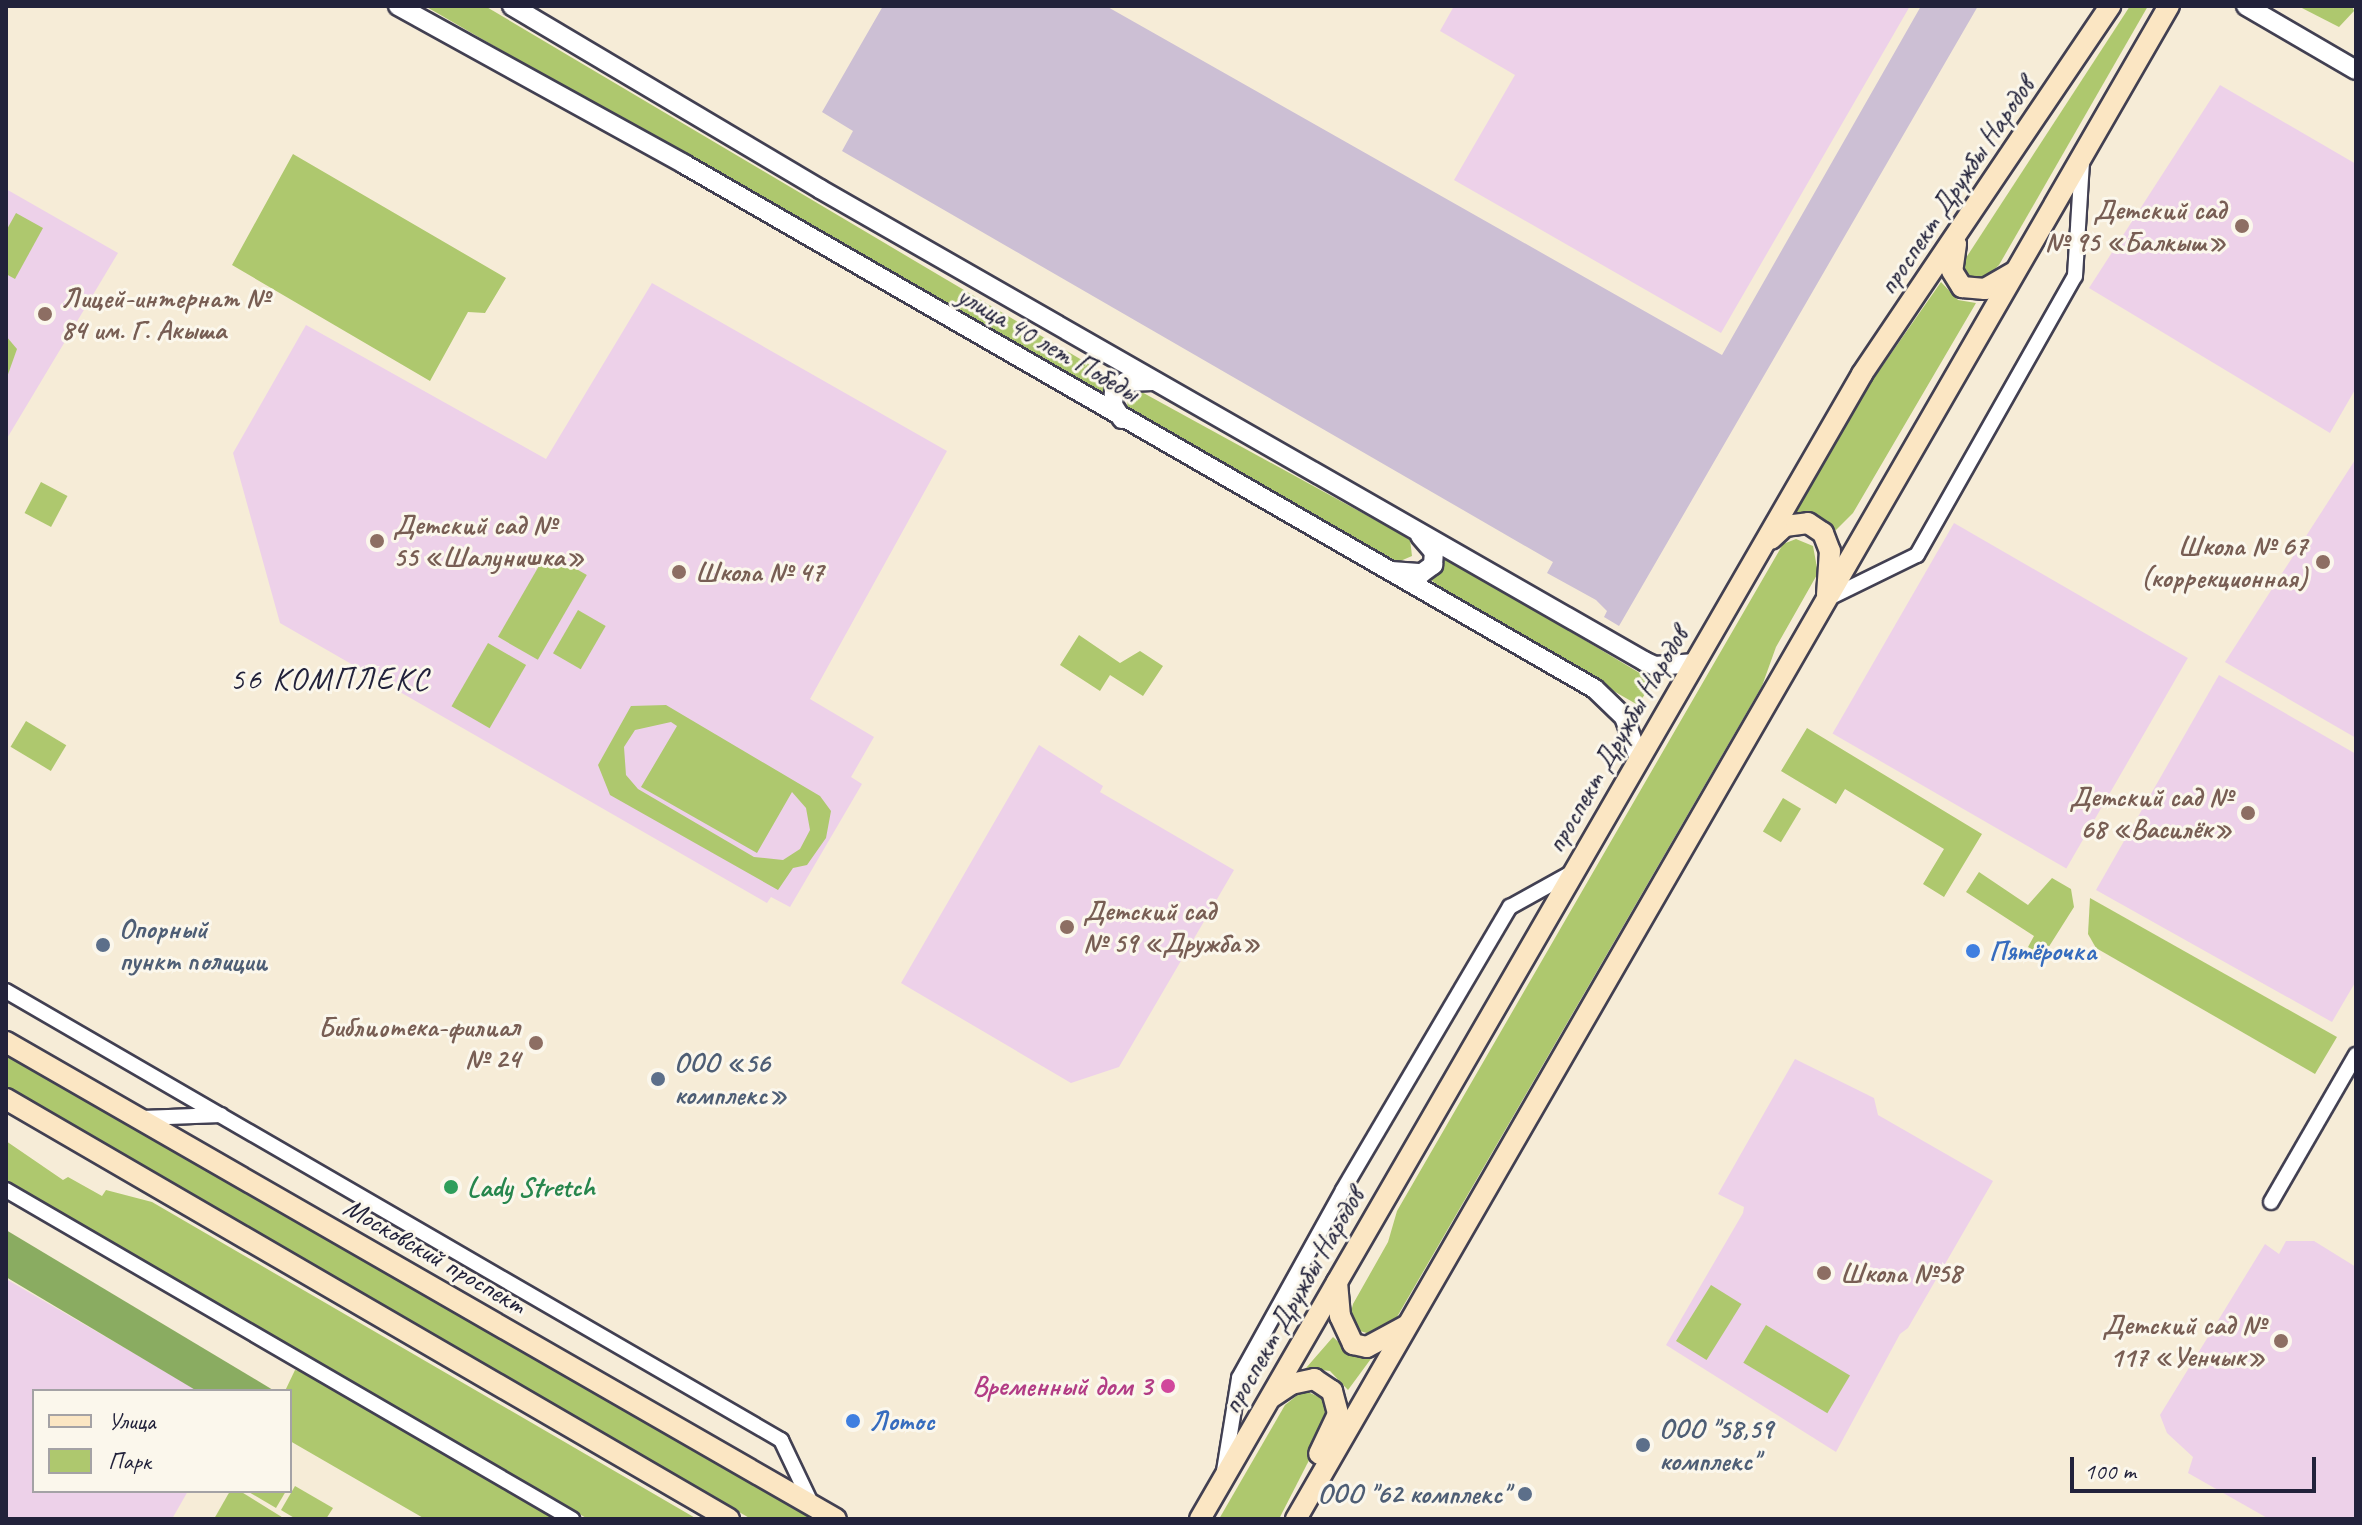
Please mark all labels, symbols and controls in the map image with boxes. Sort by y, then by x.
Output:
street label: проспект Дружбы Народов [1871,71,2041,301]
place label: Детский сад № 95 «Балкыш» [2045,193,2226,259]
marker: Детский сад № 95 «Балкыш» [2233,217,2251,235]
street label: улица 40 лет Победы [951,279,1145,409]
place label: Лицей-интернат № 84 им. Г. Акыша [61,281,269,347]
marker: Лицей-интернат № 84 им. Г. Акыша [36,305,54,323]
place label: Детский сад № 55 «Шалунишка» [393,508,584,574]
place label: Школа № 67 (коррекционная) [2141,529,2307,595]
marker: Детский сад № 55 «Шалунишка» [368,532,386,550]
marker: Школа № 67 (коррекционная) [2314,553,2332,571]
place label: Школа № 47 [695,555,824,589]
marker: Школа № 47 [670,563,688,581]
street label: проспект Дружбы Народов [1539,622,1695,858]
district label: 56 КОМПЛЕКС [230,660,430,698]
place label: Детский сад № 68 «Василёк» [2069,780,2232,846]
marker: Детский сад № 68 «Василёк» [2239,804,2257,822]
place label: Детский сад № 59 «Дружба» [1083,894,1260,960]
place label: Опорный пункт полиции [119,912,265,978]
marker: Детский сад № 59 «Дружба» [1058,918,1076,936]
place label: Пятёрочка [1989,934,2096,968]
marker: Опорный пункт полиции [94,936,112,954]
marker: Пятёрочка [1964,942,1982,960]
place label: Библиотека-филиал № 24 [318,1010,520,1076]
marker: Библиотека-филиал № 24 [527,1034,545,1052]
place label: ООО «56 комплекс» [674,1046,787,1112]
marker: ООО «56 комплекс» [649,1070,667,1088]
place label: Lady Stretch [467,1170,595,1204]
marker: Lady Stretch [442,1178,460,1196]
street label: проспект Дружбы Народов [1215,1183,1371,1419]
street label: Московский проспект [338,1190,532,1322]
place label: Школа №58 [1840,1256,1961,1290]
marker: Школа №58 [1815,1264,1833,1282]
place label: Детский сад № 117 «Уенчык» [2102,1308,2265,1374]
marker: Детский сад № 117 «Уенчык» [2272,1332,2290,1350]
place label: Временный дом 3 [972,1369,1152,1403]
marker: Временный дом 3 [1159,1377,1177,1395]
legend [32,1389,292,1493]
place label: Лотос [869,1404,934,1438]
text: Улица [108,1406,156,1436]
marker: Лотос [844,1412,862,1430]
place label: ООО "58,59 комплекс" [1659,1412,1773,1478]
marker: ООО "58,59 комплекс" [1634,1436,1652,1454]
scale bar [2074,1441,2320,1491]
text: Парк [108,1446,151,1476]
text: 100 m [2084,1456,2136,1486]
place label: ООО "62 комплекс" [1317,1477,1509,1511]
marker: ООО "62 комплекс" [1516,1485,1534,1503]

